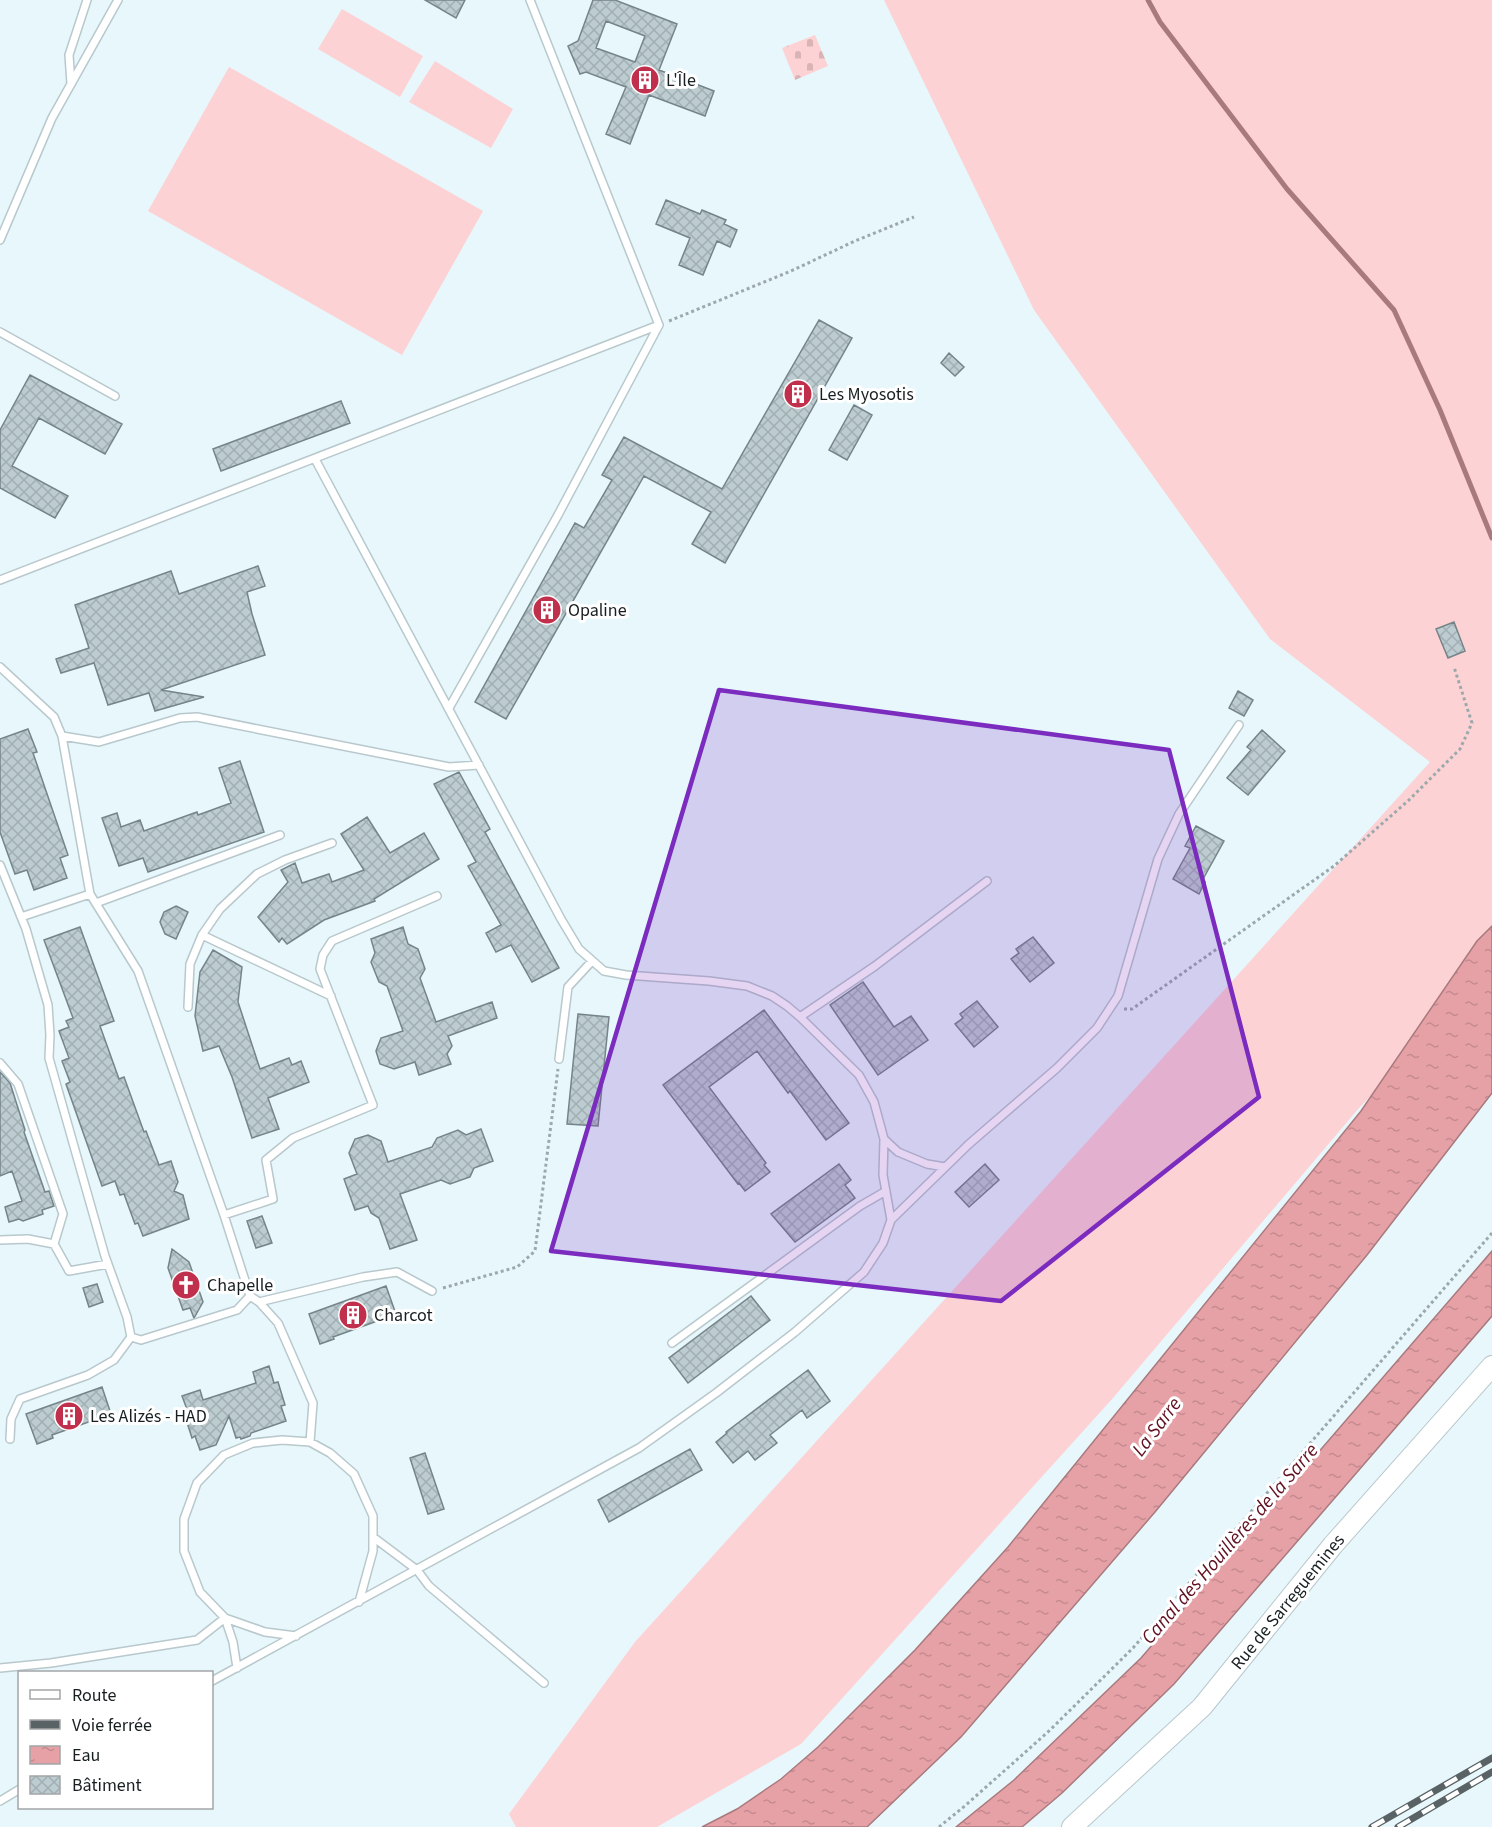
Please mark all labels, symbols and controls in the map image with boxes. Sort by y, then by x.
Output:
building icon: L'Île [629,64,661,96]
place label: L'Île [666,68,696,93]
building icon: Les Myosotis [782,378,814,410]
place label: Les Myosotis [819,382,914,407]
building icon: Opaline [531,594,563,626]
place label: Opaline [568,598,627,623]
church icon: Chapelle [170,1269,202,1301]
place label: Chapelle [207,1273,273,1298]
building icon: Charcot [337,1299,369,1331]
place label: Charcot [374,1303,433,1328]
water label: La Sarre [1125,1392,1189,1462]
building icon: Les Alizés - HAD [53,1400,85,1432]
place label: Les Alizés - HAD [90,1404,207,1429]
water label: Canal des Houillères de la Sarre [1135,1437,1325,1651]
street label: Rue de Sarreguemines [1225,1529,1351,1675]
legend [18,1671,213,1809]
text: Route [72,1683,116,1708]
text: Voie ferrée [72,1713,152,1738]
text: Eau [72,1743,100,1768]
text: Bâtiment [72,1773,142,1798]

